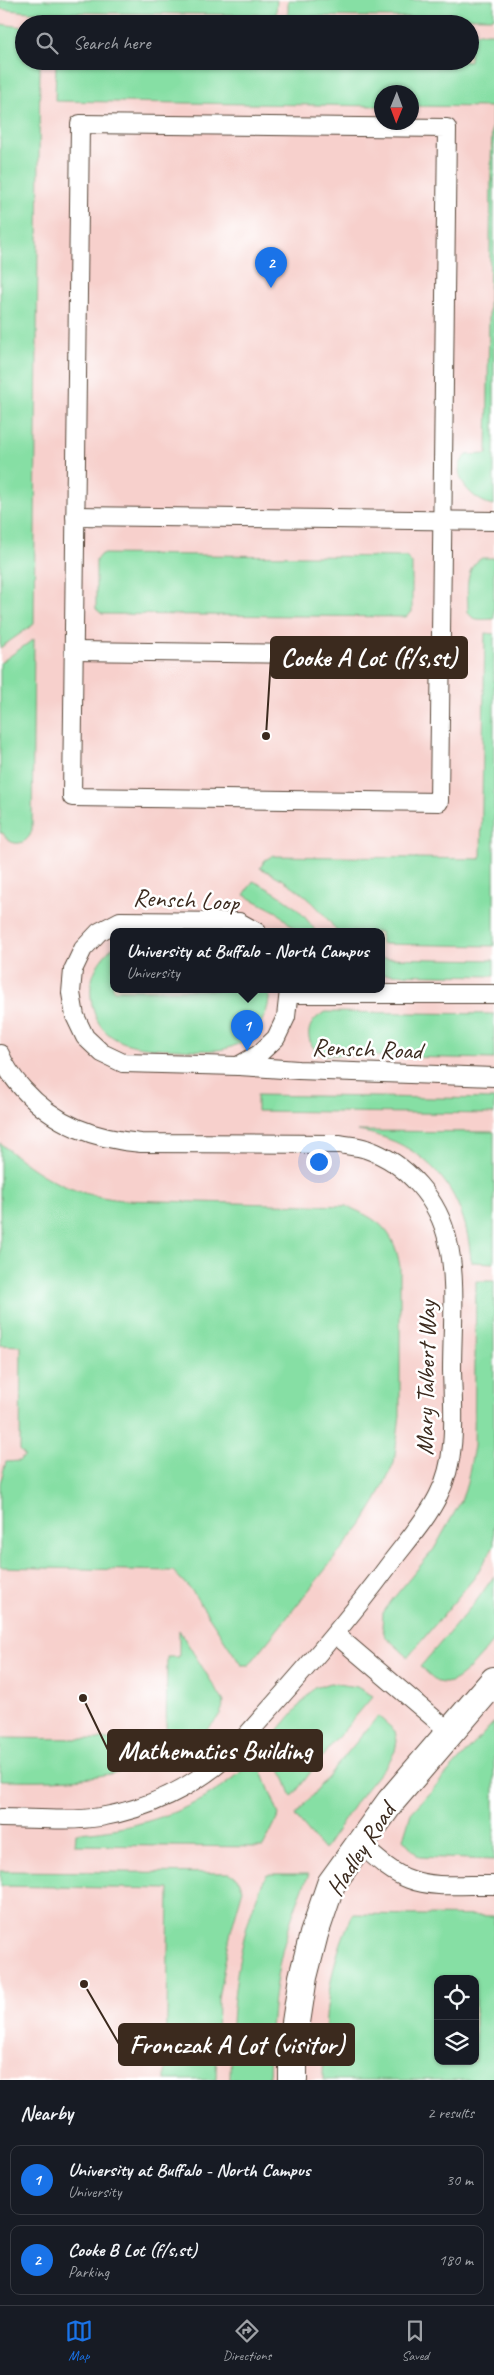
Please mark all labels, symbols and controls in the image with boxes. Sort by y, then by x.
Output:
search box [15,15,479,70]
icon: search [33,29,61,57]
text: Search here [73,31,150,55]
north arrow [374,85,419,130]
pin: 2 [255,247,287,288]
callout: Cooke A Lot (f/s,st) [271,637,467,678]
text: Cooke A Lot (f/s,st) [281,641,460,674]
street label: Rensch Loop [132,881,241,919]
popup [110,928,385,993]
text: University at Buffalo - North Campus [126,939,369,963]
text: University [126,963,180,983]
pin: 1 [231,1010,263,1051]
street label: Rensch Road [311,1031,427,1067]
your location [306,1149,332,1175]
street label: Mary Talbert Way [409,1298,443,1456]
callout: Mathematics Building [108,1730,322,1771]
text: Mathematics Building [118,1734,315,1767]
street label: Hadley Road [319,1794,405,1902]
map controls [434,1975,479,2065]
button: locate [434,1975,479,2020]
button: layers [434,2020,479,2065]
callout: Fronczak A Lot (visitor) [119,2024,354,2065]
text: Fronczak A Lot (visitor) [129,2028,347,2061]
text: Nearby [20,2100,73,2126]
text: 2 results [427,2103,474,2123]
text: University at Buffalo - North Campus [68,2158,310,2182]
text: 1 [33,2170,41,2190]
text: 30 m [446,2170,473,2190]
text: University [68,2182,121,2202]
text: Cooke B Lot (f/s,st) [68,2238,197,2262]
text: 2 [33,2250,41,2270]
text: 180 m [439,2250,473,2270]
text: Parking [68,2262,109,2282]
tab: Map [65,2317,93,2364]
tab: Directions [223,2317,271,2364]
tab: Saved [401,2317,429,2364]

